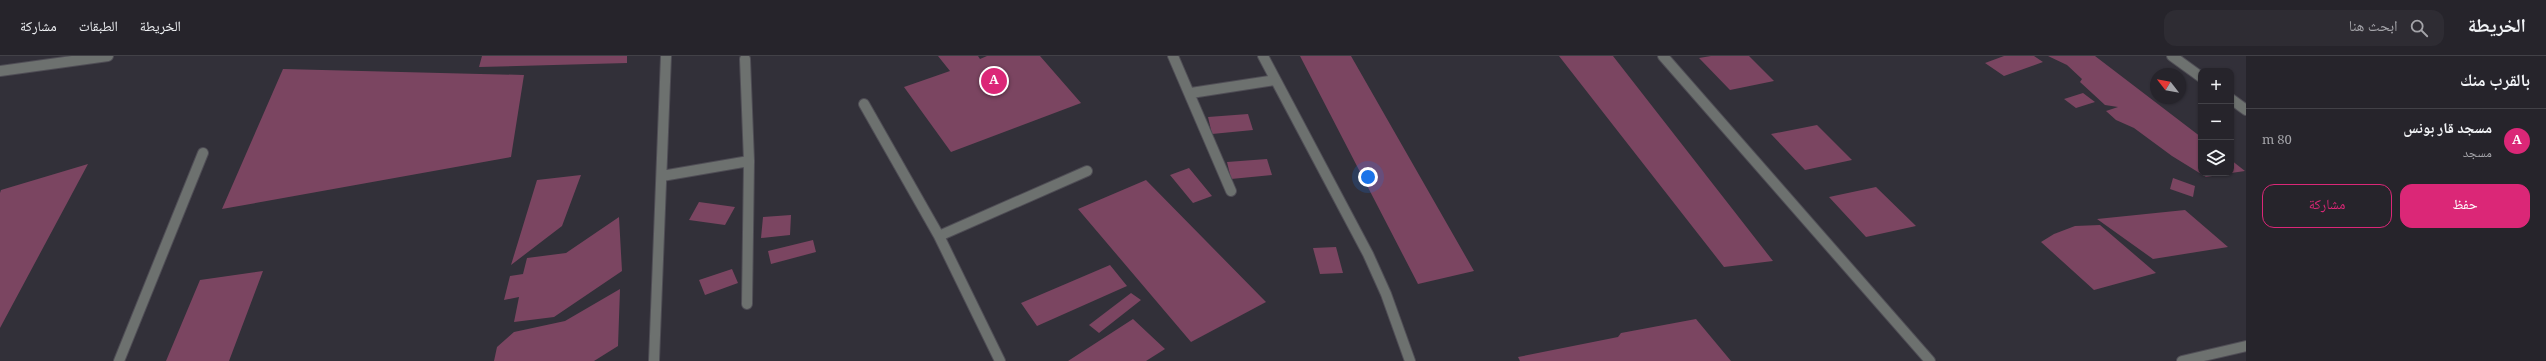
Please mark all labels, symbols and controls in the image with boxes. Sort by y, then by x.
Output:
search box [2164,10,2444,46]
text: الخريطة [2468,12,2526,44]
text: ابحث هنا [2349,15,2398,41]
text: مشاركة [20,16,57,40]
text: الطبقات [79,16,118,40]
text: الخريطة [140,16,181,40]
icon: search [2408,17,2430,39]
pin: A [981,66,1007,96]
north arrow [2150,68,2186,104]
map controls [2198,68,2234,176]
button: + [2198,68,2234,104]
text: بالقرب منك [2460,68,2530,97]
button: − [2198,104,2234,140]
text: مسجد قار بونس [2403,117,2492,143]
text: 80 m [2262,130,2292,152]
text: A [2512,130,2522,152]
button: layers [2198,140,2234,176]
text: مسجد [2463,143,2492,165]
your location [1358,167,1378,187]
button: مشاركة [2262,184,2392,228]
button: حفظ [2400,184,2530,228]

